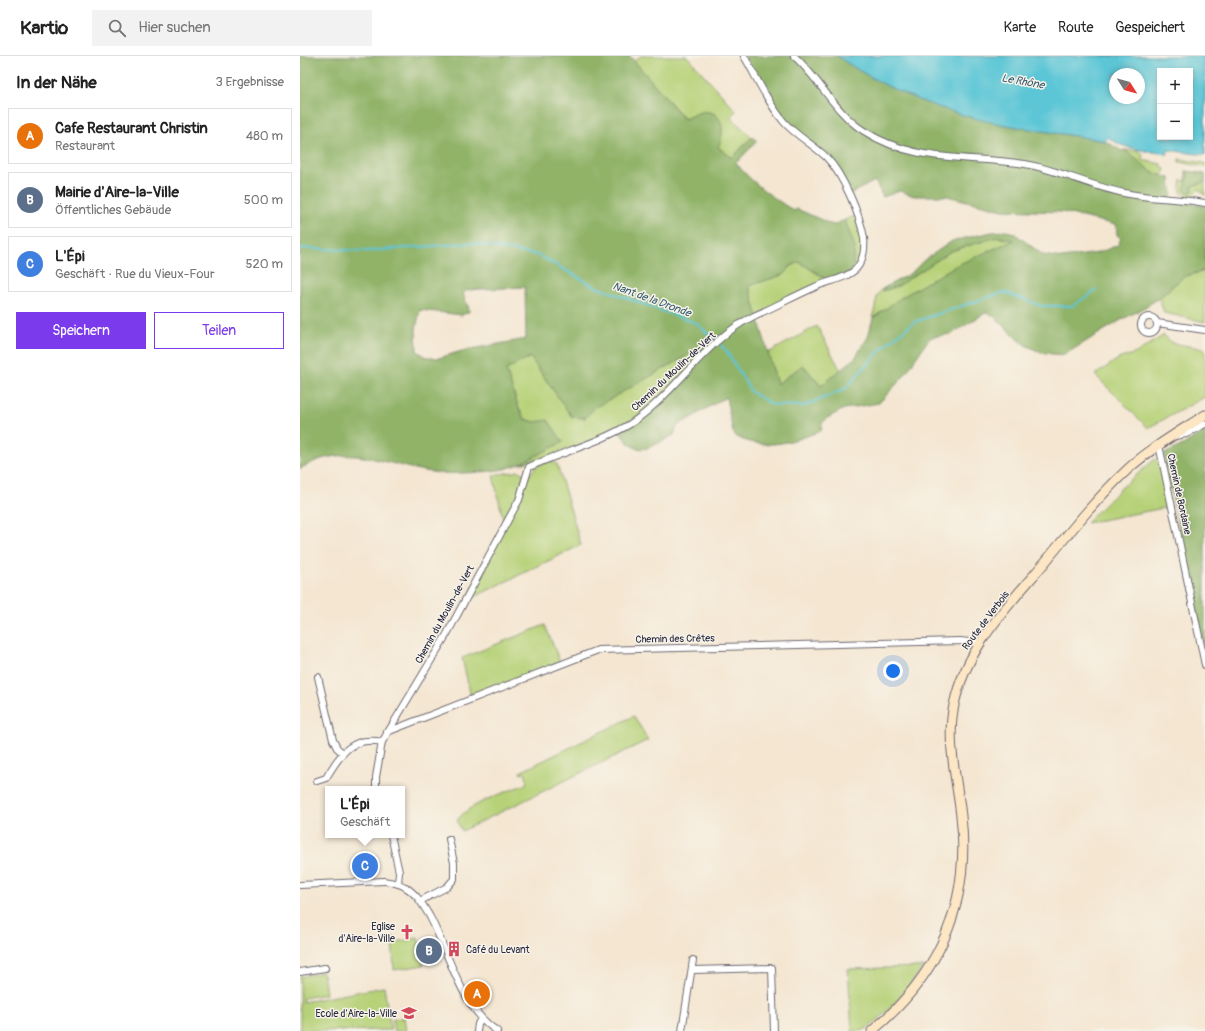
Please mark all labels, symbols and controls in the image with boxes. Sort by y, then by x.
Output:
search box [92,10,372,46]
text: Kartio [20,16,68,40]
icon: search [106,17,128,39]
text: Hier suchen [138,18,211,37]
text: Karte [1004,19,1036,36]
text: Route [1058,19,1093,36]
text: Gespeichert [1115,19,1185,36]
north arrow [1109,68,1145,104]
map controls [1157,68,1193,140]
button: + [1157,68,1193,104]
water label: Le Rhône [1001,71,1047,92]
text: In der Nähe [16,72,97,93]
text: 3 Ergebnisse [215,74,284,90]
button: − [1157,104,1193,140]
text: Cafe Restaurant Christin [55,119,208,138]
text: A [26,128,34,144]
text: 480 m [246,128,283,144]
text: Restaurant [55,138,115,154]
text: Mairie d'Aire-la-Ville [55,183,179,202]
text: B [26,192,34,208]
text: 500 m [244,192,283,208]
text: Öffentliches Gebäude [55,202,171,218]
text: L'Épi [55,247,85,266]
text: C [26,256,34,272]
text: 520 m [245,256,283,272]
text: Geschäft · Rue du Vieux-Four [55,266,215,282]
water label: Nant de la Dronde [611,279,694,320]
button: Speichern [16,312,146,349]
button: Teilen [154,312,284,349]
street label: Chemin du Moulin-de-Vert [629,329,719,414]
street label: Chemin de Bordaine [1165,453,1193,536]
street label: Chemin du Moulin-de-Vert [413,562,477,666]
street label: Route de Verbois [960,588,1012,652]
street label: Chemin des Crêtes [635,632,715,646]
your location [883,661,903,681]
popup [325,786,405,838]
text: L'Épi [340,795,369,814]
text: Geschäft [340,814,390,830]
pin: C [352,851,378,881]
place label: Eglise d'Aire-la-Ville [339,921,395,945]
church icon: Eglise d'Aire-la-Ville [398,923,416,941]
pin: B [416,936,442,966]
building icon: Café du Levant [445,940,463,958]
place label: Café du Levant [466,944,530,956]
pin: A [464,979,490,1009]
school or university icon: Ecole d'Aire-la-Ville [400,1004,418,1022]
place label: Ecole d'Aire-la-Ville [315,1008,397,1020]

